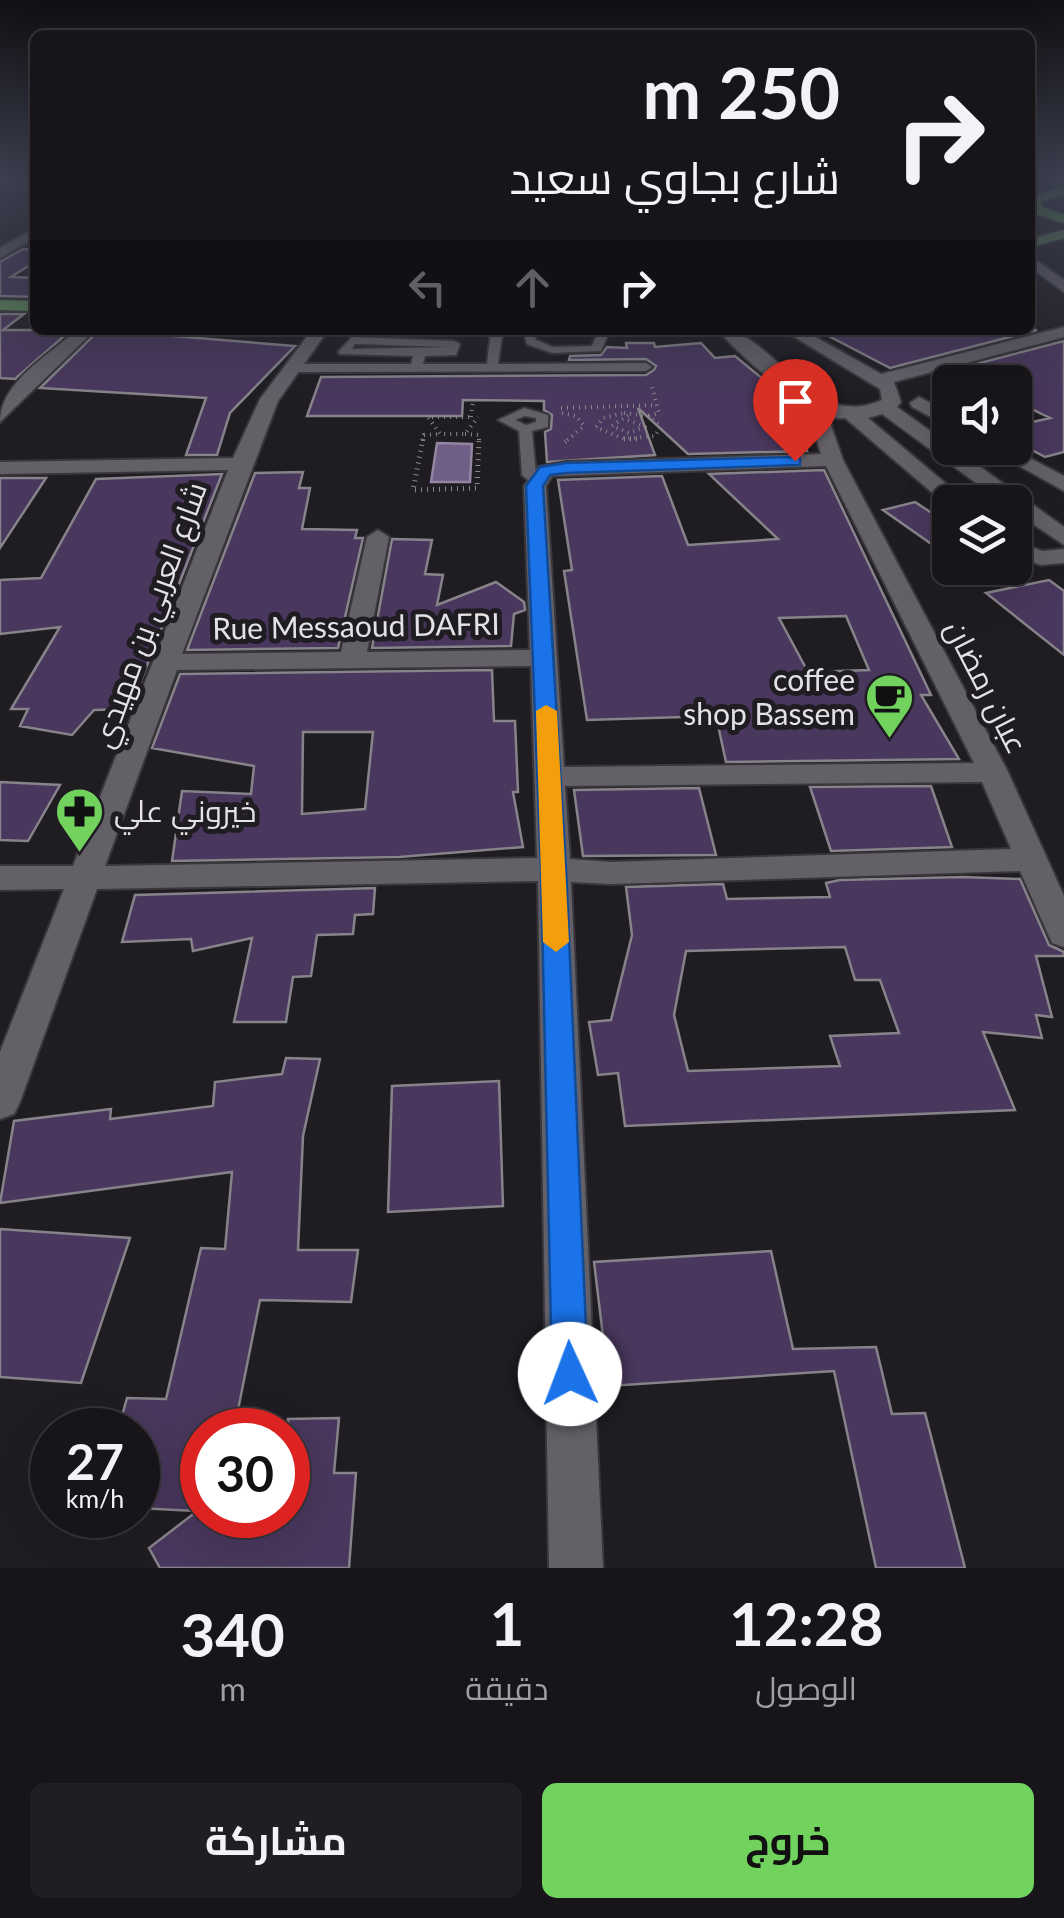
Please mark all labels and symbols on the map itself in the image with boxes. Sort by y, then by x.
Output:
pin [753,359,838,462]
street label: شارع العربي بن مهيدي [83,477,219,754]
street label: Rue Messaoud DAFRI [212,604,500,646]
street label: عبان رمضان [938,613,1037,759]
place label: coffee shop Bassem [683,661,855,731]
cafe icon: coffee shop Bassem [864,672,916,740]
pharmacy icon: خيروني علي [53,786,105,854]
place label: خيروني علي [114,792,256,835]
position arrow [518,1322,622,1426]
speed limit sign: 30 [180,1408,310,1538]

